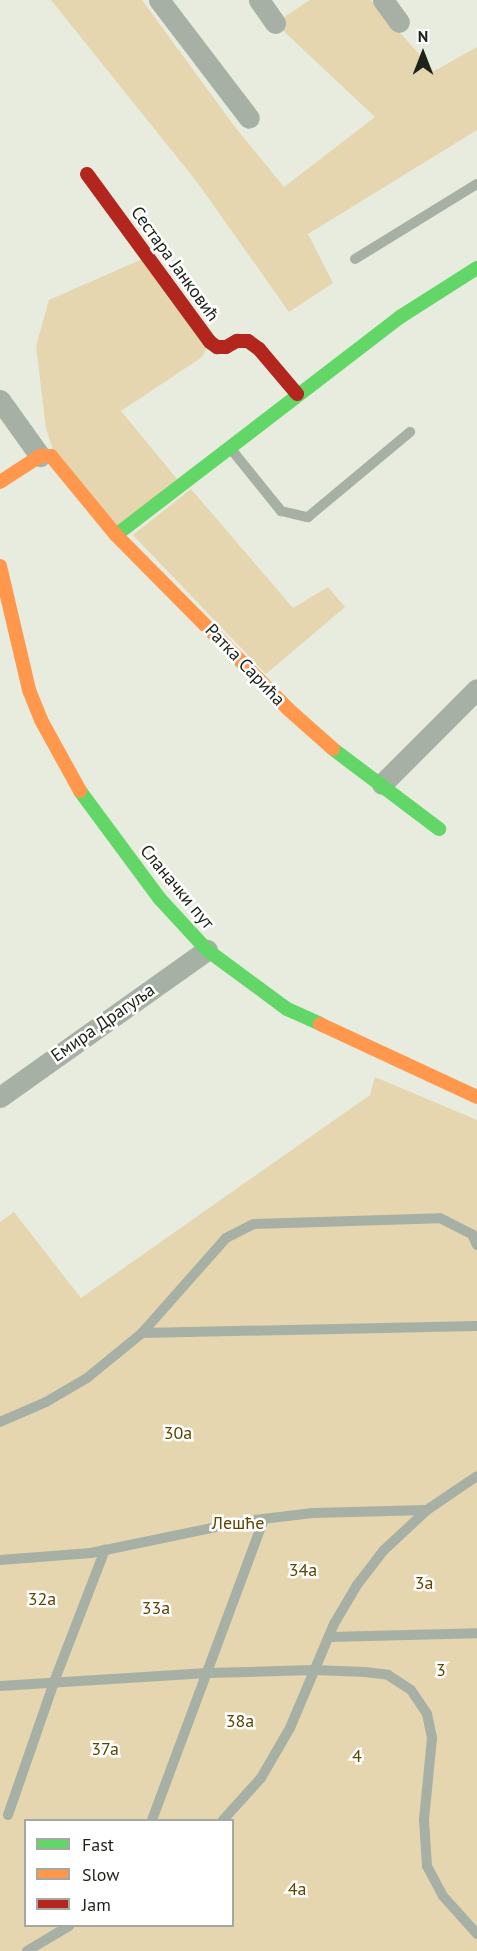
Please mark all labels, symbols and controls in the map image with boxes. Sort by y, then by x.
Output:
north arrow [393,24,453,84]
text: N [418,26,428,46]
street label: Сестара Јанковић [126,202,224,326]
street label: Ратка Сарића [201,620,289,710]
street label: Сланачки пут [135,840,219,934]
street label: Емира Драгуља [47,979,159,1067]
park label: 30a [164,1422,192,1444]
park label: Лешће [212,1512,264,1534]
park label: 34a [289,1559,317,1581]
park label: 3a [415,1572,433,1594]
park label: 32a [28,1588,56,1610]
park label: 33a [142,1597,170,1619]
park label: 3 [436,1659,446,1681]
park label: 38a [226,1710,254,1732]
park label: 37a [91,1738,119,1760]
park label: 4 [352,1745,362,1767]
legend [24,1819,234,1927]
text: Fast [82,1833,114,1856]
text: Slow [82,1863,120,1886]
park label: 4a [288,1878,306,1900]
text: Jam [82,1893,111,1916]

